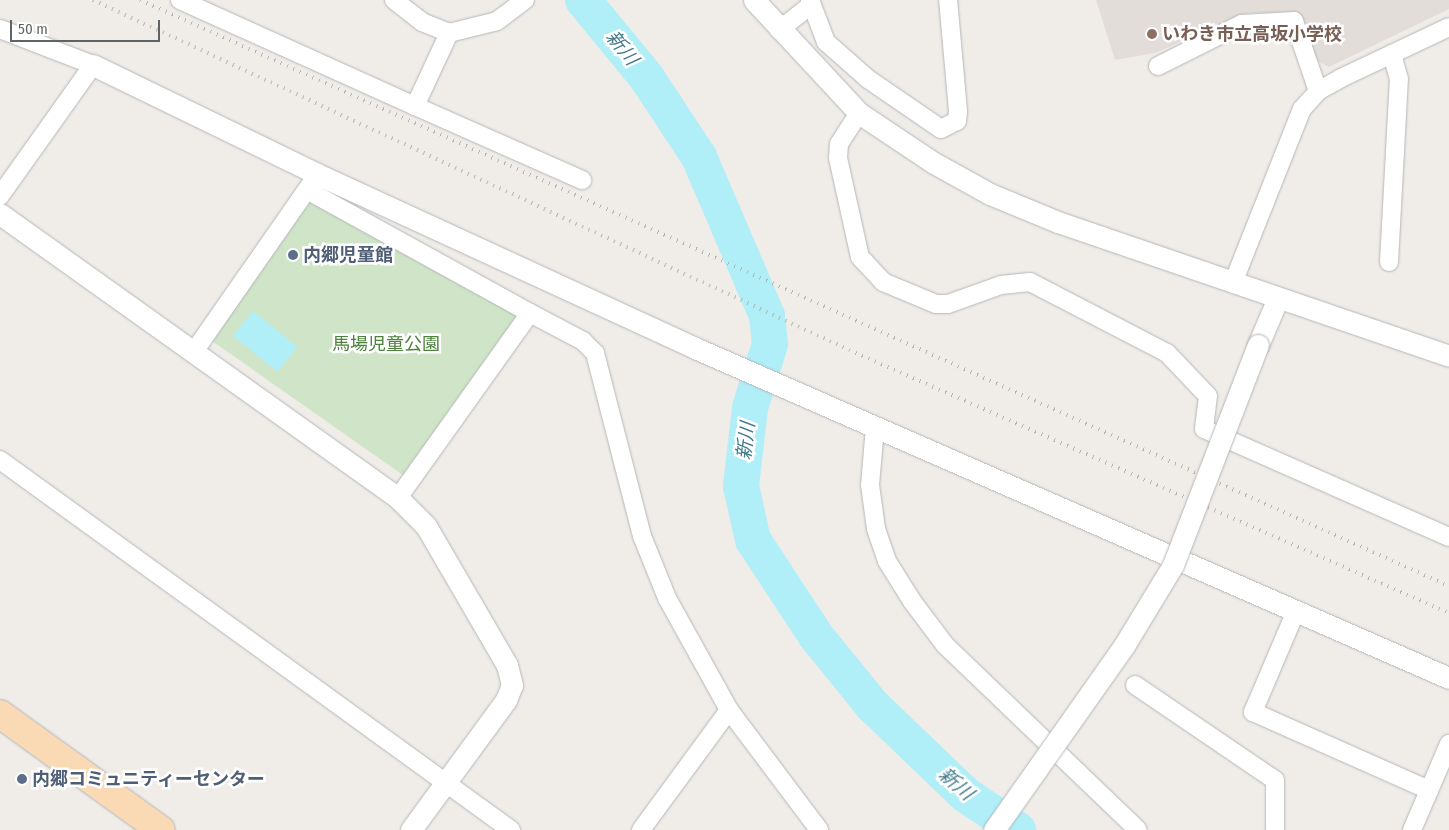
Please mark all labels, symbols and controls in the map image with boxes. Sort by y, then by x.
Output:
scale bar [12,10,162,42]
text: 50 m [18,20,48,38]
place label: いわき市立高坂小学校 [1162,23,1342,45]
water label: 新川 [601,26,643,70]
marker: いわき市立高坂小学校 [1146,28,1158,40]
place label: 内郷児童館 [303,244,393,266]
marker: 内郷児童館 [287,249,299,261]
park label: 馬場児童公園 [332,333,440,355]
water label: 新川 [732,421,760,461]
water label: 新川 [934,763,978,805]
place label: 内郷コミュニティーセンター [32,768,266,790]
marker: 内郷コミュニティーセンター [16,773,28,785]

